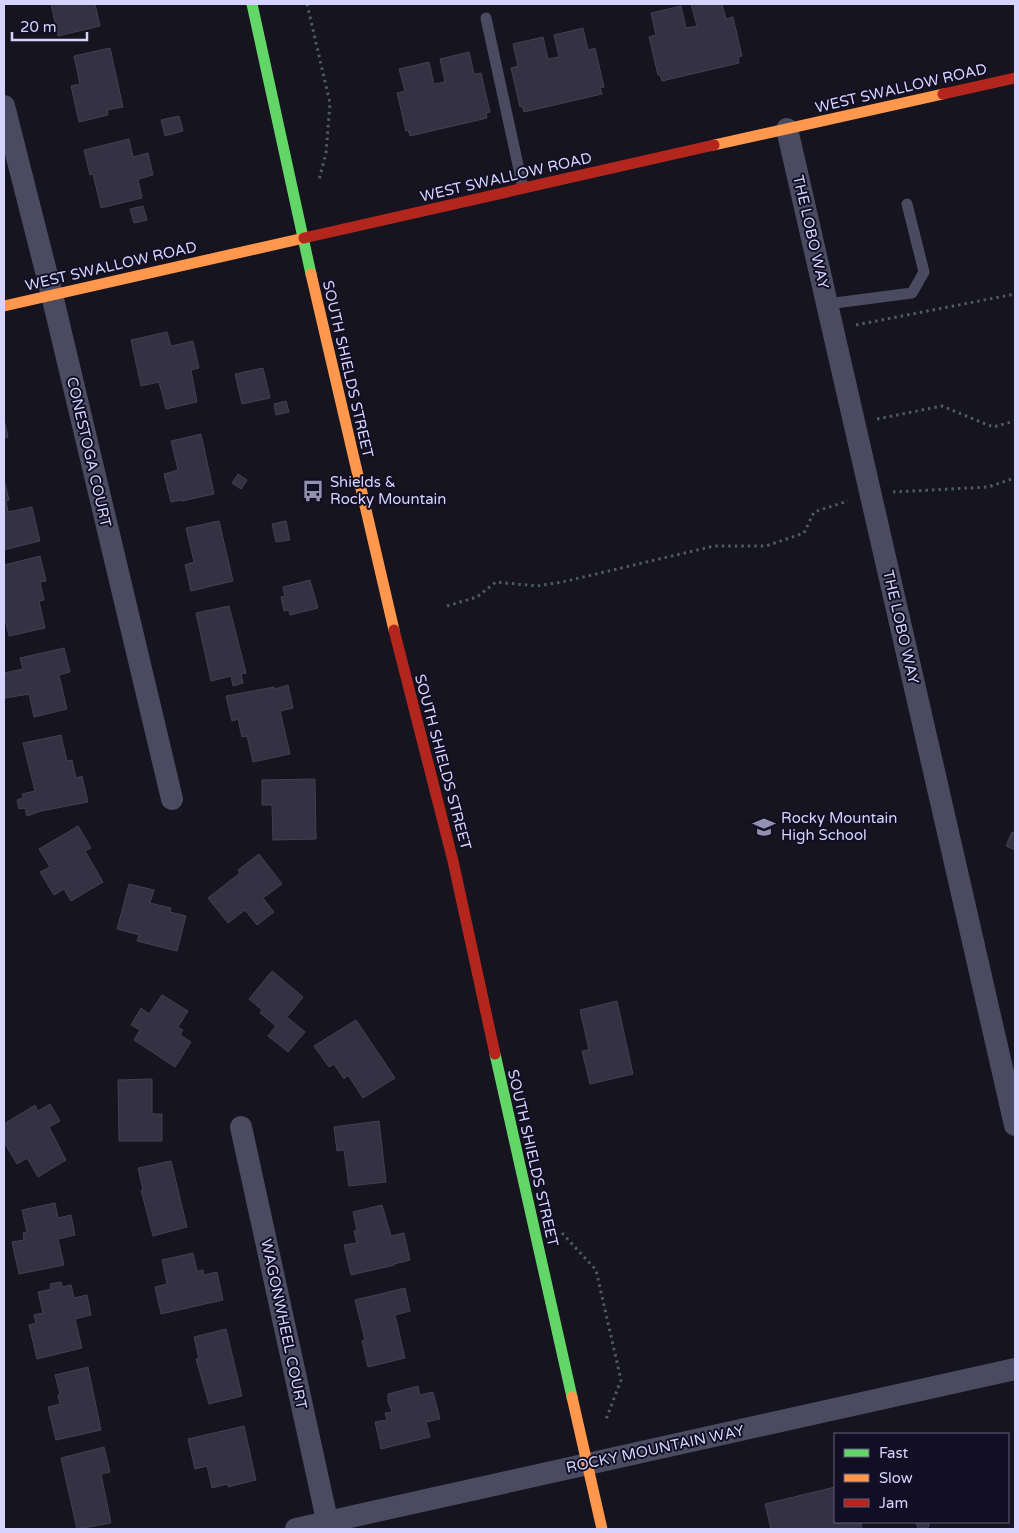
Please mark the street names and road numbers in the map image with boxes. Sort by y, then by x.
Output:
street label: WEST SWALLOW ROAD [813,59,989,117]
street label: WEST SWALLOW ROAD [418,148,594,206]
street label: THE LOBO WAY [789,173,833,291]
street label: WEST SWALLOW ROAD [23,237,199,295]
street label: SOUTH SHIELDS STREET [319,279,377,459]
street label: CONESTOGA COURT [63,375,115,529]
street label: THE LOBO WAY [879,568,923,686]
street label: SOUTH SHIELDS STREET [411,672,475,852]
street label: SOUTH SHIELDS STREET [504,1068,562,1248]
street label: WAGONWHEEL COURT [257,1237,311,1411]
street label: ROCKY MOUNTAIN WAY [564,1421,746,1477]

